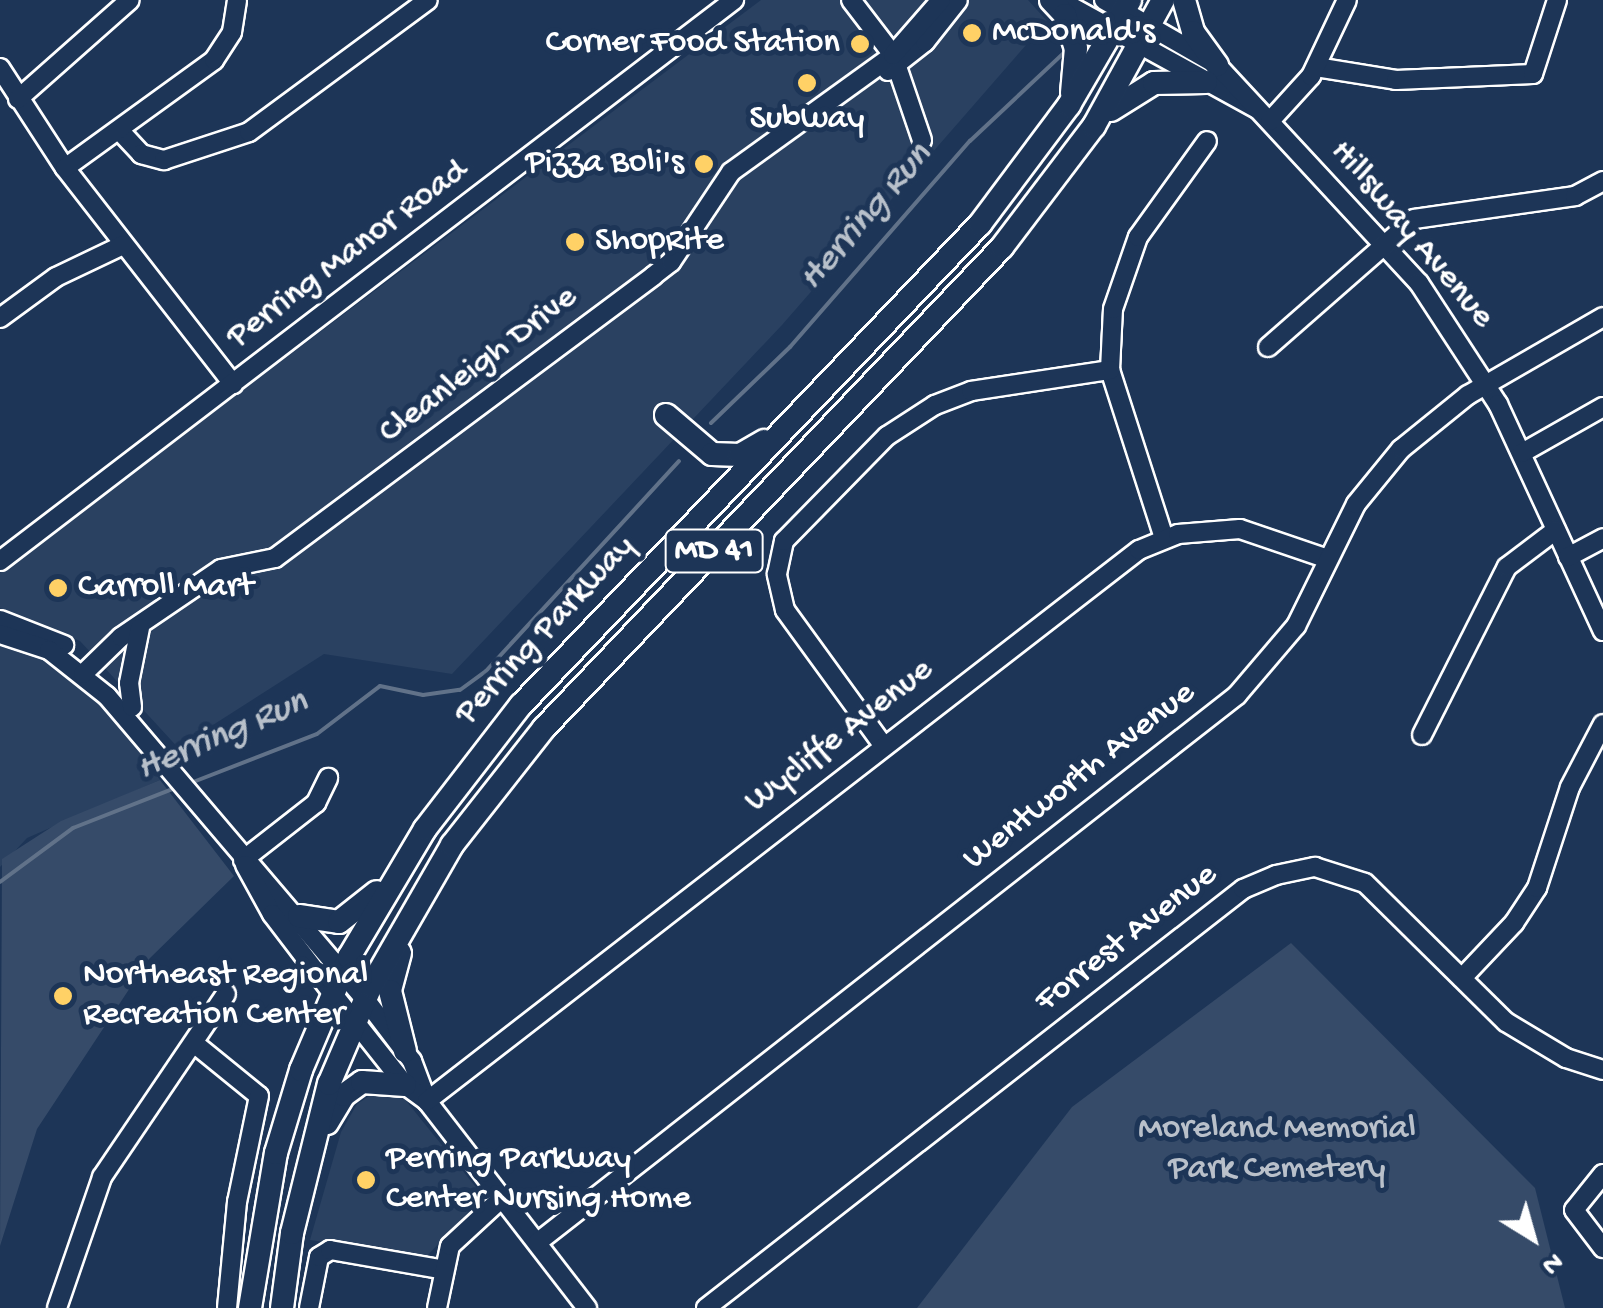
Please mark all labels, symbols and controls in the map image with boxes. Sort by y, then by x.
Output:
place label: McDonald's [992,12,1155,54]
marker: McDonald's [961,22,983,44]
place label: Corner Food Station [545,23,840,65]
marker: Corner Food Station [849,33,871,55]
marker: Subway [796,72,818,94]
place label: Subway [750,99,864,141]
street label: Hillsway Avenue [1320,132,1502,338]
water label: Herring Run [790,135,944,301]
place label: Pizza Boli's [525,143,684,185]
street label: Perring Manor Road [219,151,477,359]
marker: Pizza Boli's [693,153,715,175]
place label: ShopRite [595,221,724,263]
marker: ShopRite [564,231,586,253]
street label: Cleanleigh Drive [372,278,586,454]
road number: MD 41 [664,524,764,578]
street label: Perring Parkway [447,527,645,735]
place label: Carroll Mart [78,567,253,609]
marker: Carroll Mart [47,577,69,599]
street label: Wycliffe Avenue [738,651,942,823]
street label: Wentworth Avenue [956,673,1204,881]
water label: Herring Run [131,681,315,793]
street label: Forrest Avenue [1028,855,1226,1023]
place label: Northeast Regional Recreation Center [83,955,368,1037]
marker: Northeast Regional Recreation Center [52,985,74,1007]
park label: Moreland Memorial Park Cemetery [1138,1109,1416,1191]
place label: Perring Parkway Center Nursing Home [386,1139,691,1221]
marker: Perring Parkway Center Nursing Home [355,1169,377,1191]
north arrow [1483,1188,1583,1288]
text: N [1534,1244,1569,1281]

